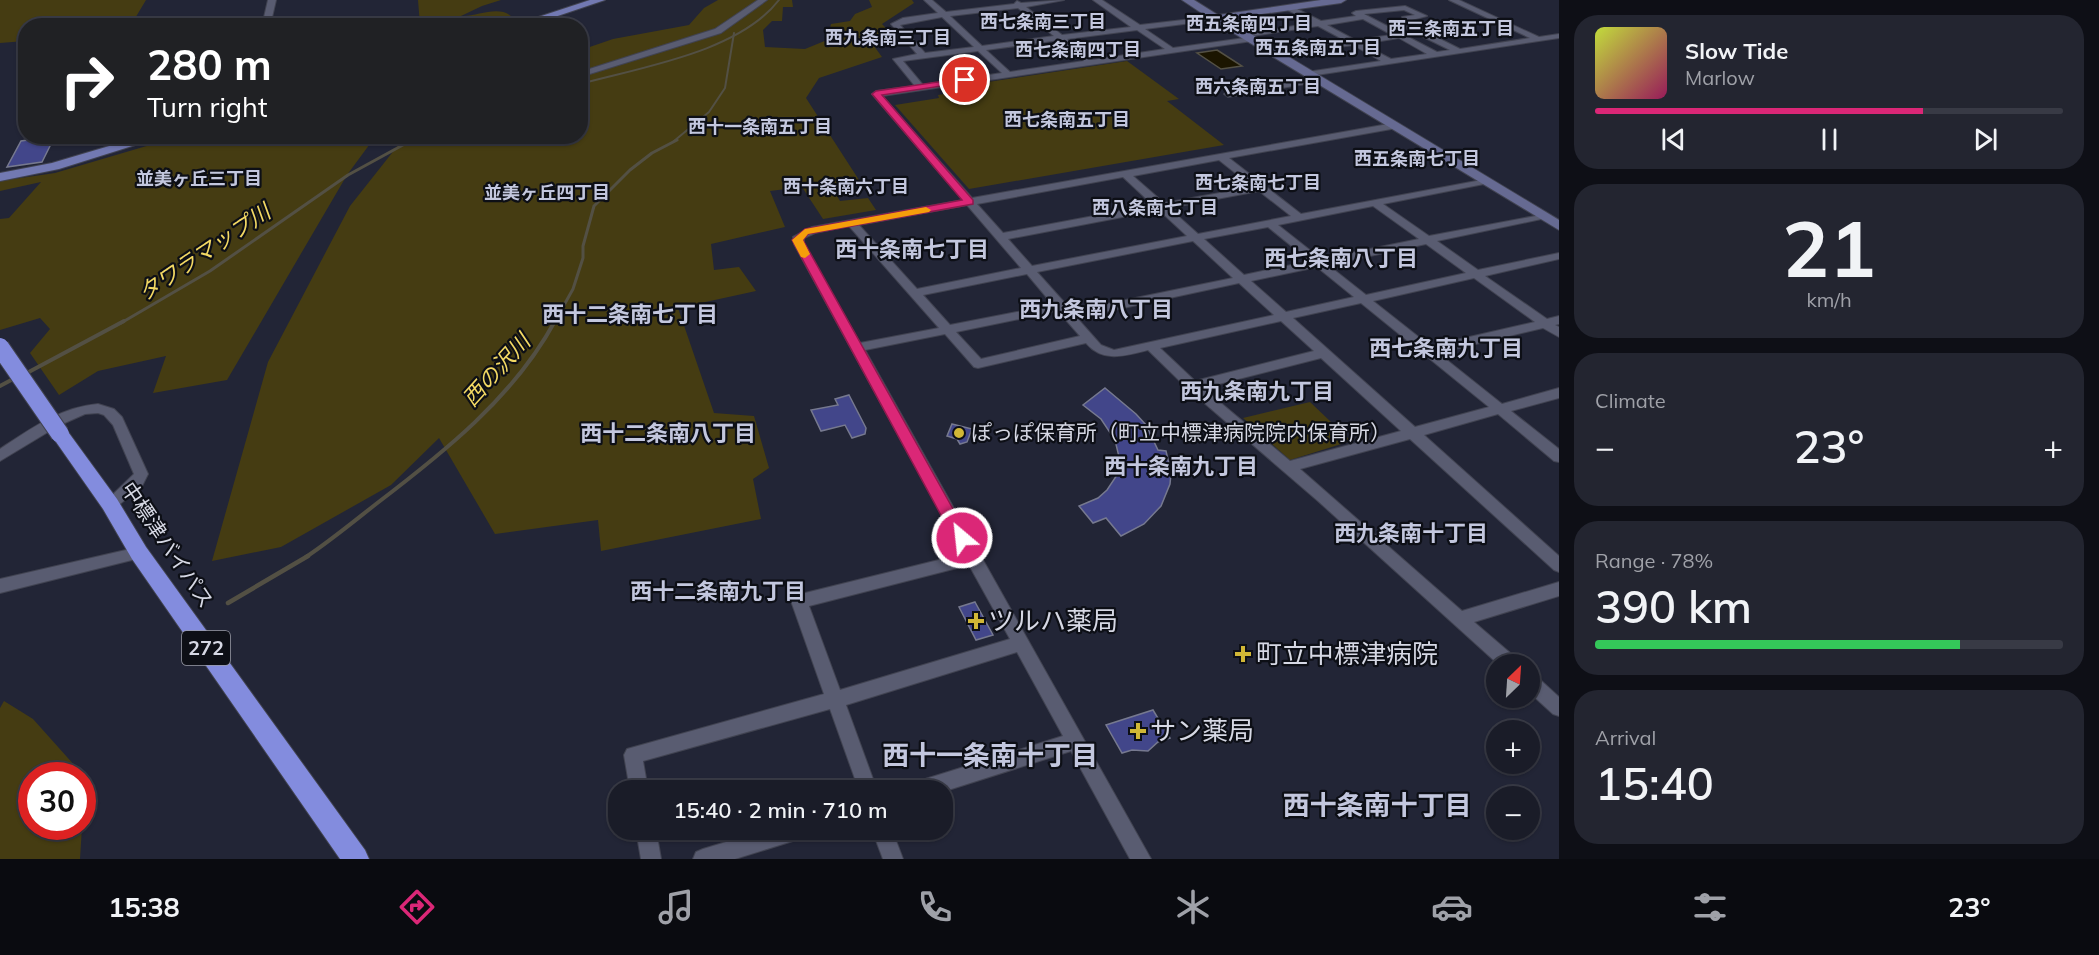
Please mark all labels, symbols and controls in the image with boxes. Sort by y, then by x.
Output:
district label: 西七条南三丁目 [980,10,1106,33]
district label: 西五条南四丁目 [1186,12,1312,35]
district label: 西三条南五丁目 [1388,17,1514,40]
district label: 西九条南三丁目 [825,26,951,49]
district label: 西五条南五丁目 [1255,36,1381,59]
text: Slow Tide [1685,37,1788,65]
text: 280 m [147,38,272,91]
district label: 西七条南四丁目 [1015,38,1141,61]
icon: right [48,42,126,120]
pin [939,54,990,105]
icon: arrive [948,63,981,96]
text: Marlow [1685,65,1755,90]
district label: 西六条南五丁目 [1195,75,1321,98]
text: Turn right [147,90,267,124]
district label: 西七条南五丁目 [1004,108,1130,131]
district label: 西十一条南五丁目 [688,115,832,138]
icon: previous [1657,123,1690,156]
icon: pause [1813,123,1846,156]
icon: next [1969,123,2002,156]
district label: 西五条南七丁目 [1354,147,1480,170]
district label: 並美ヶ丘三丁目 [136,167,262,190]
district label: 西七条南七丁目 [1195,171,1321,194]
district label: 西十条南六丁目 [783,175,909,198]
district label: 並美ヶ丘四丁目 [484,181,610,204]
water label: タワラマップ川 [132,196,277,307]
district label: 西八条南七丁目 [1092,196,1218,219]
text: 21 [1782,199,1876,297]
district label: 西十条南七丁目 [835,235,989,263]
district label: 西七条南八丁目 [1264,244,1418,272]
text: km/h [1806,287,1852,312]
district label: 西九条南八丁目 [1019,295,1173,323]
district label: 西十二条南七丁目 [542,300,718,328]
water label: 西の沢川 [456,326,537,412]
district label: 西七条南九丁目 [1369,334,1523,362]
district label: 西九条南九丁目 [1180,377,1334,405]
text: Climate [1595,388,1666,413]
text: 23° [1794,418,1864,474]
district label: 西十二条南八丁目 [580,419,756,447]
place label: ぽっぽ保育所（町立中標津病院院内保育所） [971,419,1391,445]
marker: ぽっぽ保育所（町立中標津病院院内保育所） [952,426,966,440]
text: − [1595,426,1615,467]
text: + [2043,426,2063,467]
district label: 西十条南九丁目 [1104,452,1258,480]
street label: 中標津バイパス [116,476,220,612]
position arrow [930,506,994,570]
district label: 西九条南十丁目 [1334,519,1488,547]
text: Range · 78% [1595,548,1713,573]
district label: 西十二条南九丁目 [630,577,806,605]
text: 390 km [1595,578,1752,634]
place label: ツルハ薬局 [988,604,1118,637]
marker: ツルハ薬局 [969,614,983,628]
road number: 272 [182,631,230,665]
place label: 町立中標津病院 [1256,637,1438,670]
marker: 町立中標津病院 [1234,645,1252,663]
north arrow [1486,654,1540,708]
map controls [1486,654,1540,840]
place label: サン薬局 [1150,714,1254,747]
button: + [1486,720,1540,774]
marker: サン薬局 [1131,724,1145,738]
text: Arrival [1595,725,1656,750]
district label: 西十一条南十丁目 [882,738,1098,772]
text: 15:40 [1595,755,1714,811]
speed limit sign: 30 [18,762,96,840]
button: − [1486,786,1540,840]
district label: 西十条南十丁目 [1283,788,1472,822]
text: 15:40 · 2 min · 710 m [673,796,888,824]
icon: directions [396,886,438,928]
icon: music [655,886,697,928]
icon: phone [914,886,956,928]
icon: climate [1172,886,1214,928]
icon: car [1431,886,1473,928]
icon: filters [1689,886,1731,928]
text: 15:38 [108,890,180,924]
text: 23° [1948,890,1991,924]

